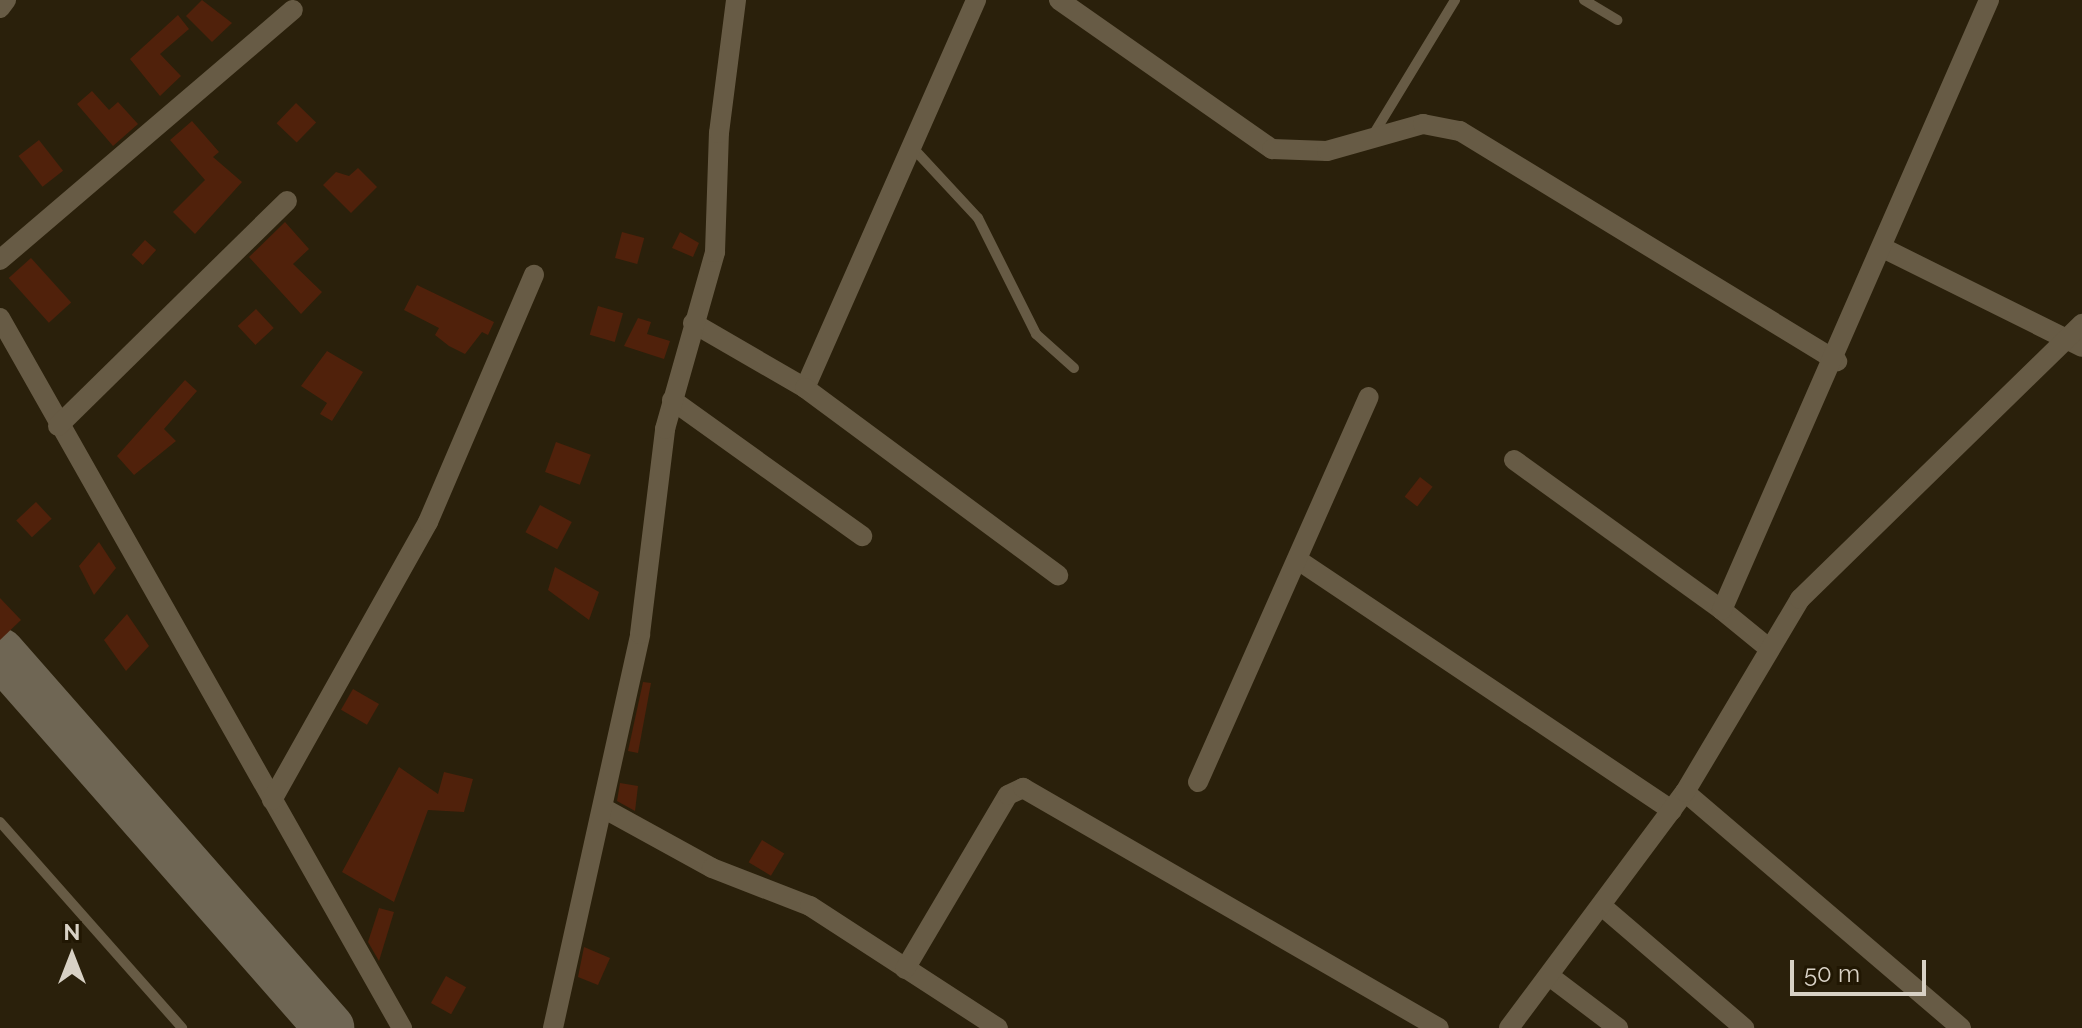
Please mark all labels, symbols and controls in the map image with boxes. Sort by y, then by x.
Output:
north arrow [32,916,112,996]
text: N [64,919,80,945]
scale bar [1794,944,1930,994]
text: 50 m [1804,959,1860,988]

